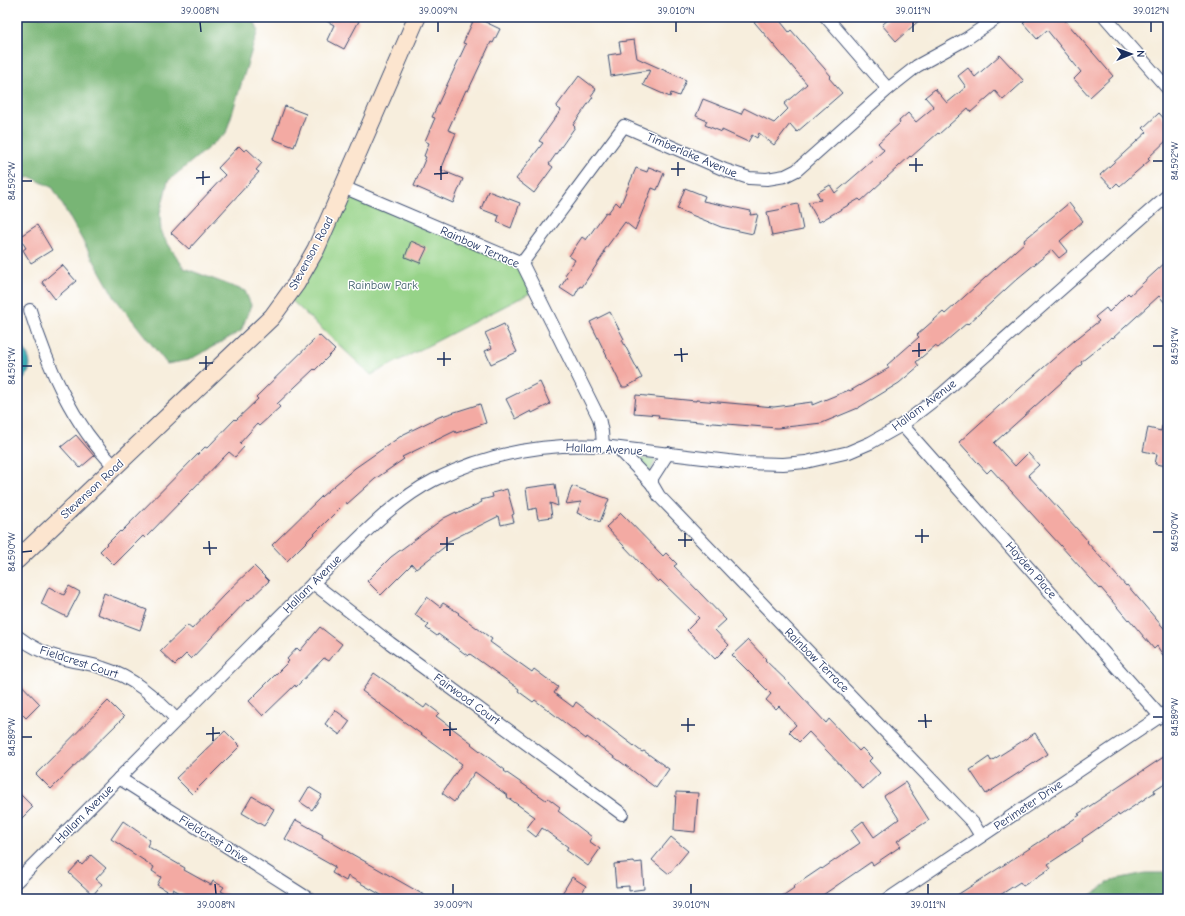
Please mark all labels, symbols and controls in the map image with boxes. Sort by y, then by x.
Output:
text: 39.008°N [181,5,219,17]
text: 39.009°N [419,5,457,17]
text: 39.010°N [657,5,695,17]
text: 39.011°N [896,5,930,17]
text: 39.012°N [1133,5,1169,17]
north arrow [1111,34,1151,74]
text: N [1134,50,1147,58]
street label: Timberlake Avenue [645,130,739,180]
text: 84.592°W [1169,141,1181,180]
text: 84.592°W [6,161,18,200]
street label: Stevenson Road [286,214,336,292]
street label: Rainbow Terrace [438,223,522,271]
park label: Rainbow Park [348,278,418,292]
text: 84.591°W [1169,327,1181,365]
text: 84.591°W [6,347,18,385]
street label: Hallam Avenue [889,376,959,434]
street label: Hallam Avenue [565,440,643,458]
street label: Stevenson Road [58,456,126,522]
text: 84.590°W [1169,512,1181,552]
text: 84.590°W [6,532,18,572]
street label: Hayden Place [1003,539,1059,601]
street label: Hallam Avenue [280,552,344,616]
street label: Rainbow Terrace [782,625,852,695]
street label: Fieldcrest Court [38,643,120,681]
street label: Fairwood Court [431,670,503,728]
text: 84.589°W [1169,697,1181,736]
text: 84.589°W [6,717,18,756]
street label: Perimeter Drive [991,777,1065,833]
street label: Hallam Avenue [52,782,116,846]
street label: Fieldcrest Drive [177,812,251,866]
text: 39.008°N [197,899,235,911]
text: 39.009°N [434,899,472,911]
text: 39.010°N [672,899,710,911]
text: 39.011°N [911,899,945,911]

